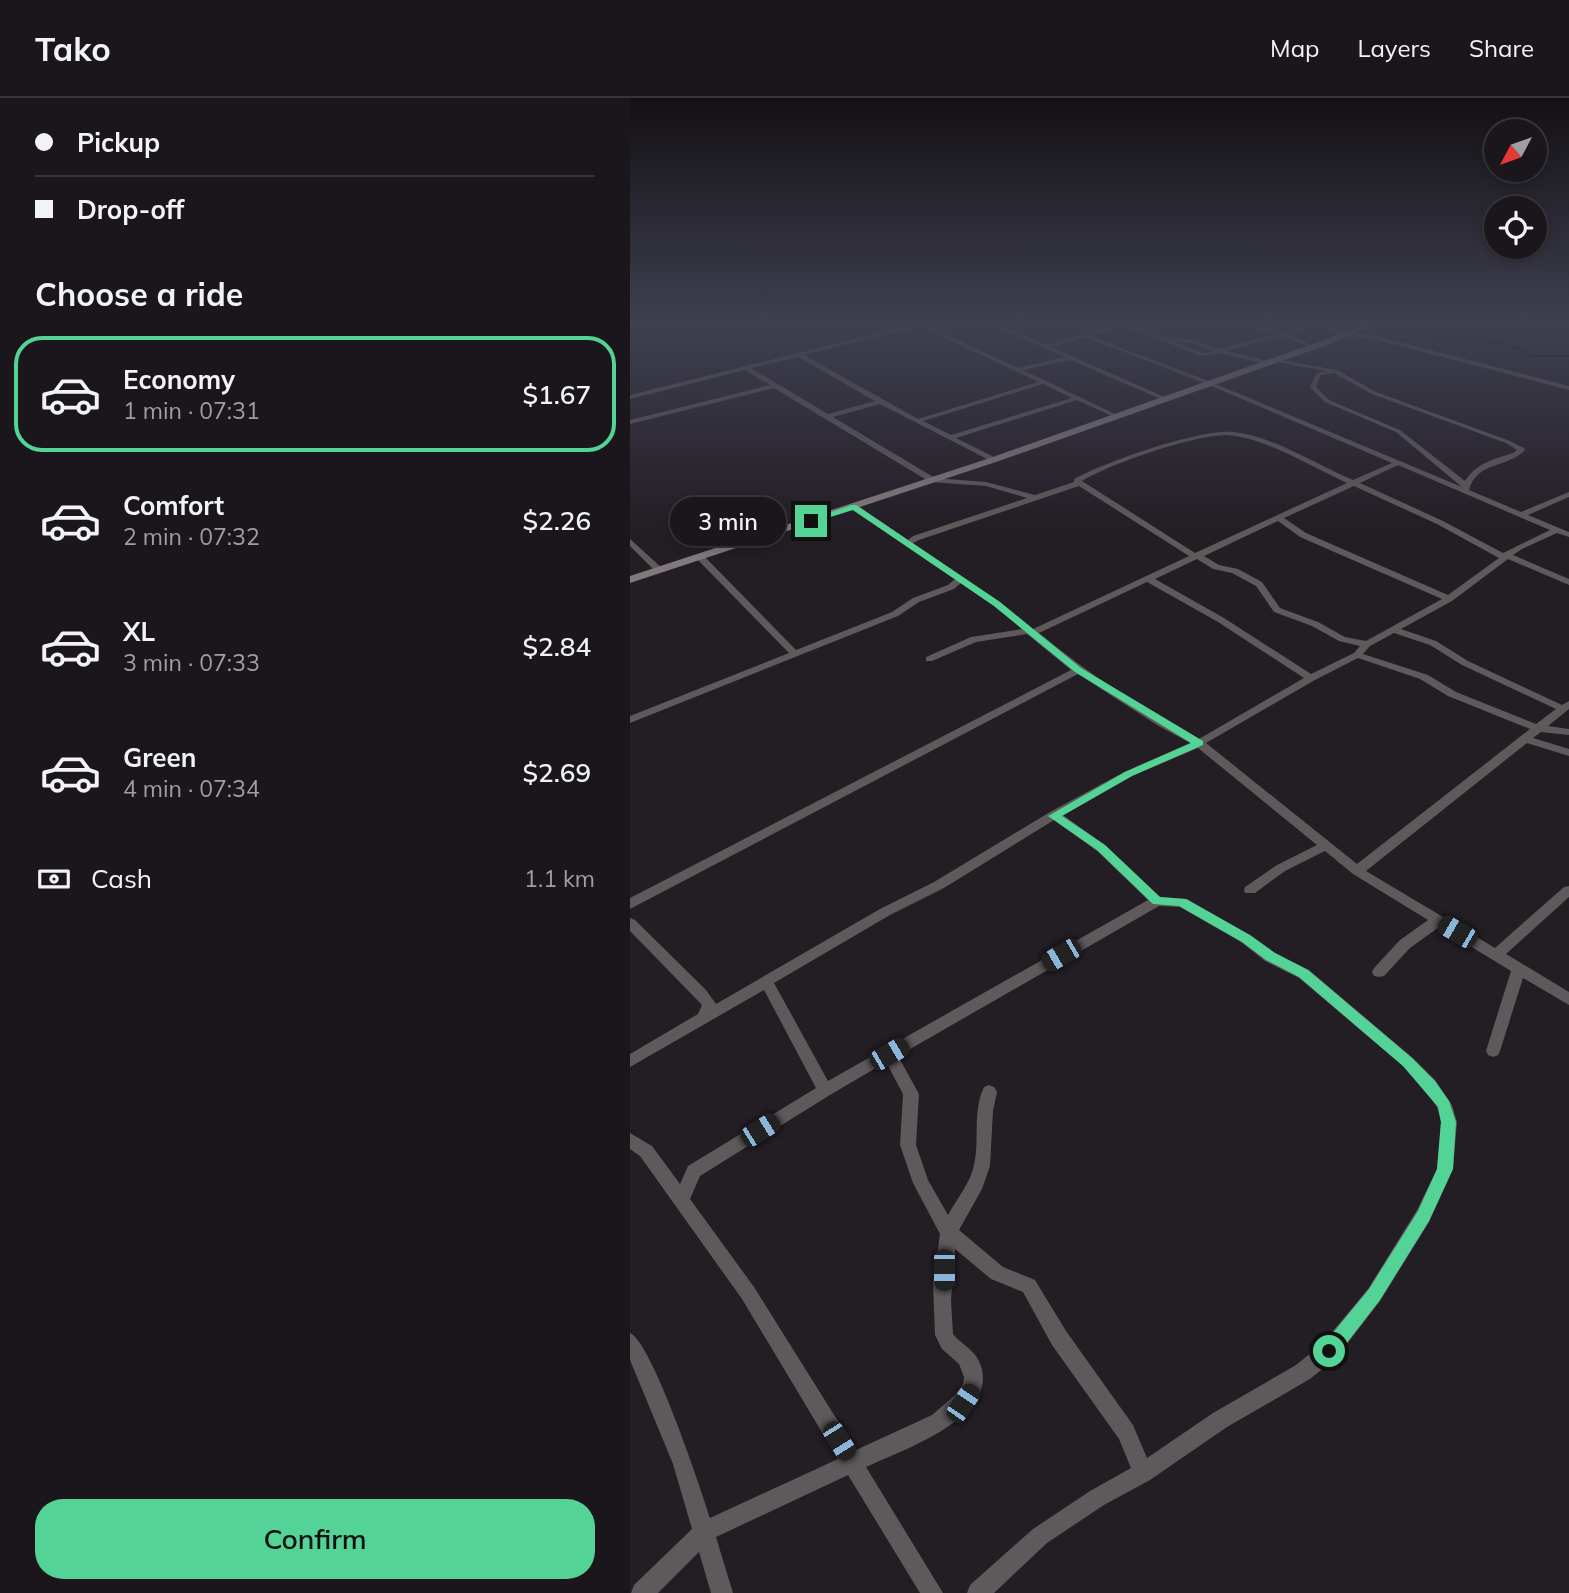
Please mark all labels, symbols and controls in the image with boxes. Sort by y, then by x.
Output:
text: Tako [35,28,111,69]
text: Map [1270,33,1319,63]
text: Layers [1357,33,1431,63]
text: Share [1469,33,1534,63]
north arrow [1484,119,1547,182]
map controls [1484,119,1547,259]
text: Pickup [77,126,160,159]
text: Drop-off [77,193,184,226]
button: locate [1484,196,1547,259]
text: Choose a ride [35,274,243,314]
icon: car [39,363,102,426]
text: Economy [123,363,235,396]
text: $1.67 [522,378,591,411]
text: 1 min · 07:31 [123,396,260,425]
icon: car [39,489,102,552]
text: Comfort [123,489,224,522]
callout: 3 min [671,496,786,546]
text: $2.26 [522,504,591,537]
route end [795,505,827,537]
text: 3 min [698,507,758,536]
text: 2 min · 07:32 [123,522,260,551]
icon: car [39,615,102,678]
text: XL [123,615,155,648]
text: $2.84 [522,630,591,663]
text: 3 min · 07:33 [123,648,260,677]
icon: car [39,741,102,804]
text: Green [123,741,196,774]
text: $2.69 [522,756,591,789]
text: 4 min · 07:34 [123,774,260,803]
icon: cash [35,860,73,898]
text: Cash [91,862,152,895]
text: 1.1 km [524,864,595,893]
car [1434,912,1481,952]
car [1038,935,1085,975]
car [866,1034,913,1074]
car [737,1110,784,1150]
car [934,1249,955,1291]
route start [1313,1335,1345,1367]
car [943,1380,984,1426]
car [819,1418,860,1464]
button: Confirm [35,1499,595,1579]

